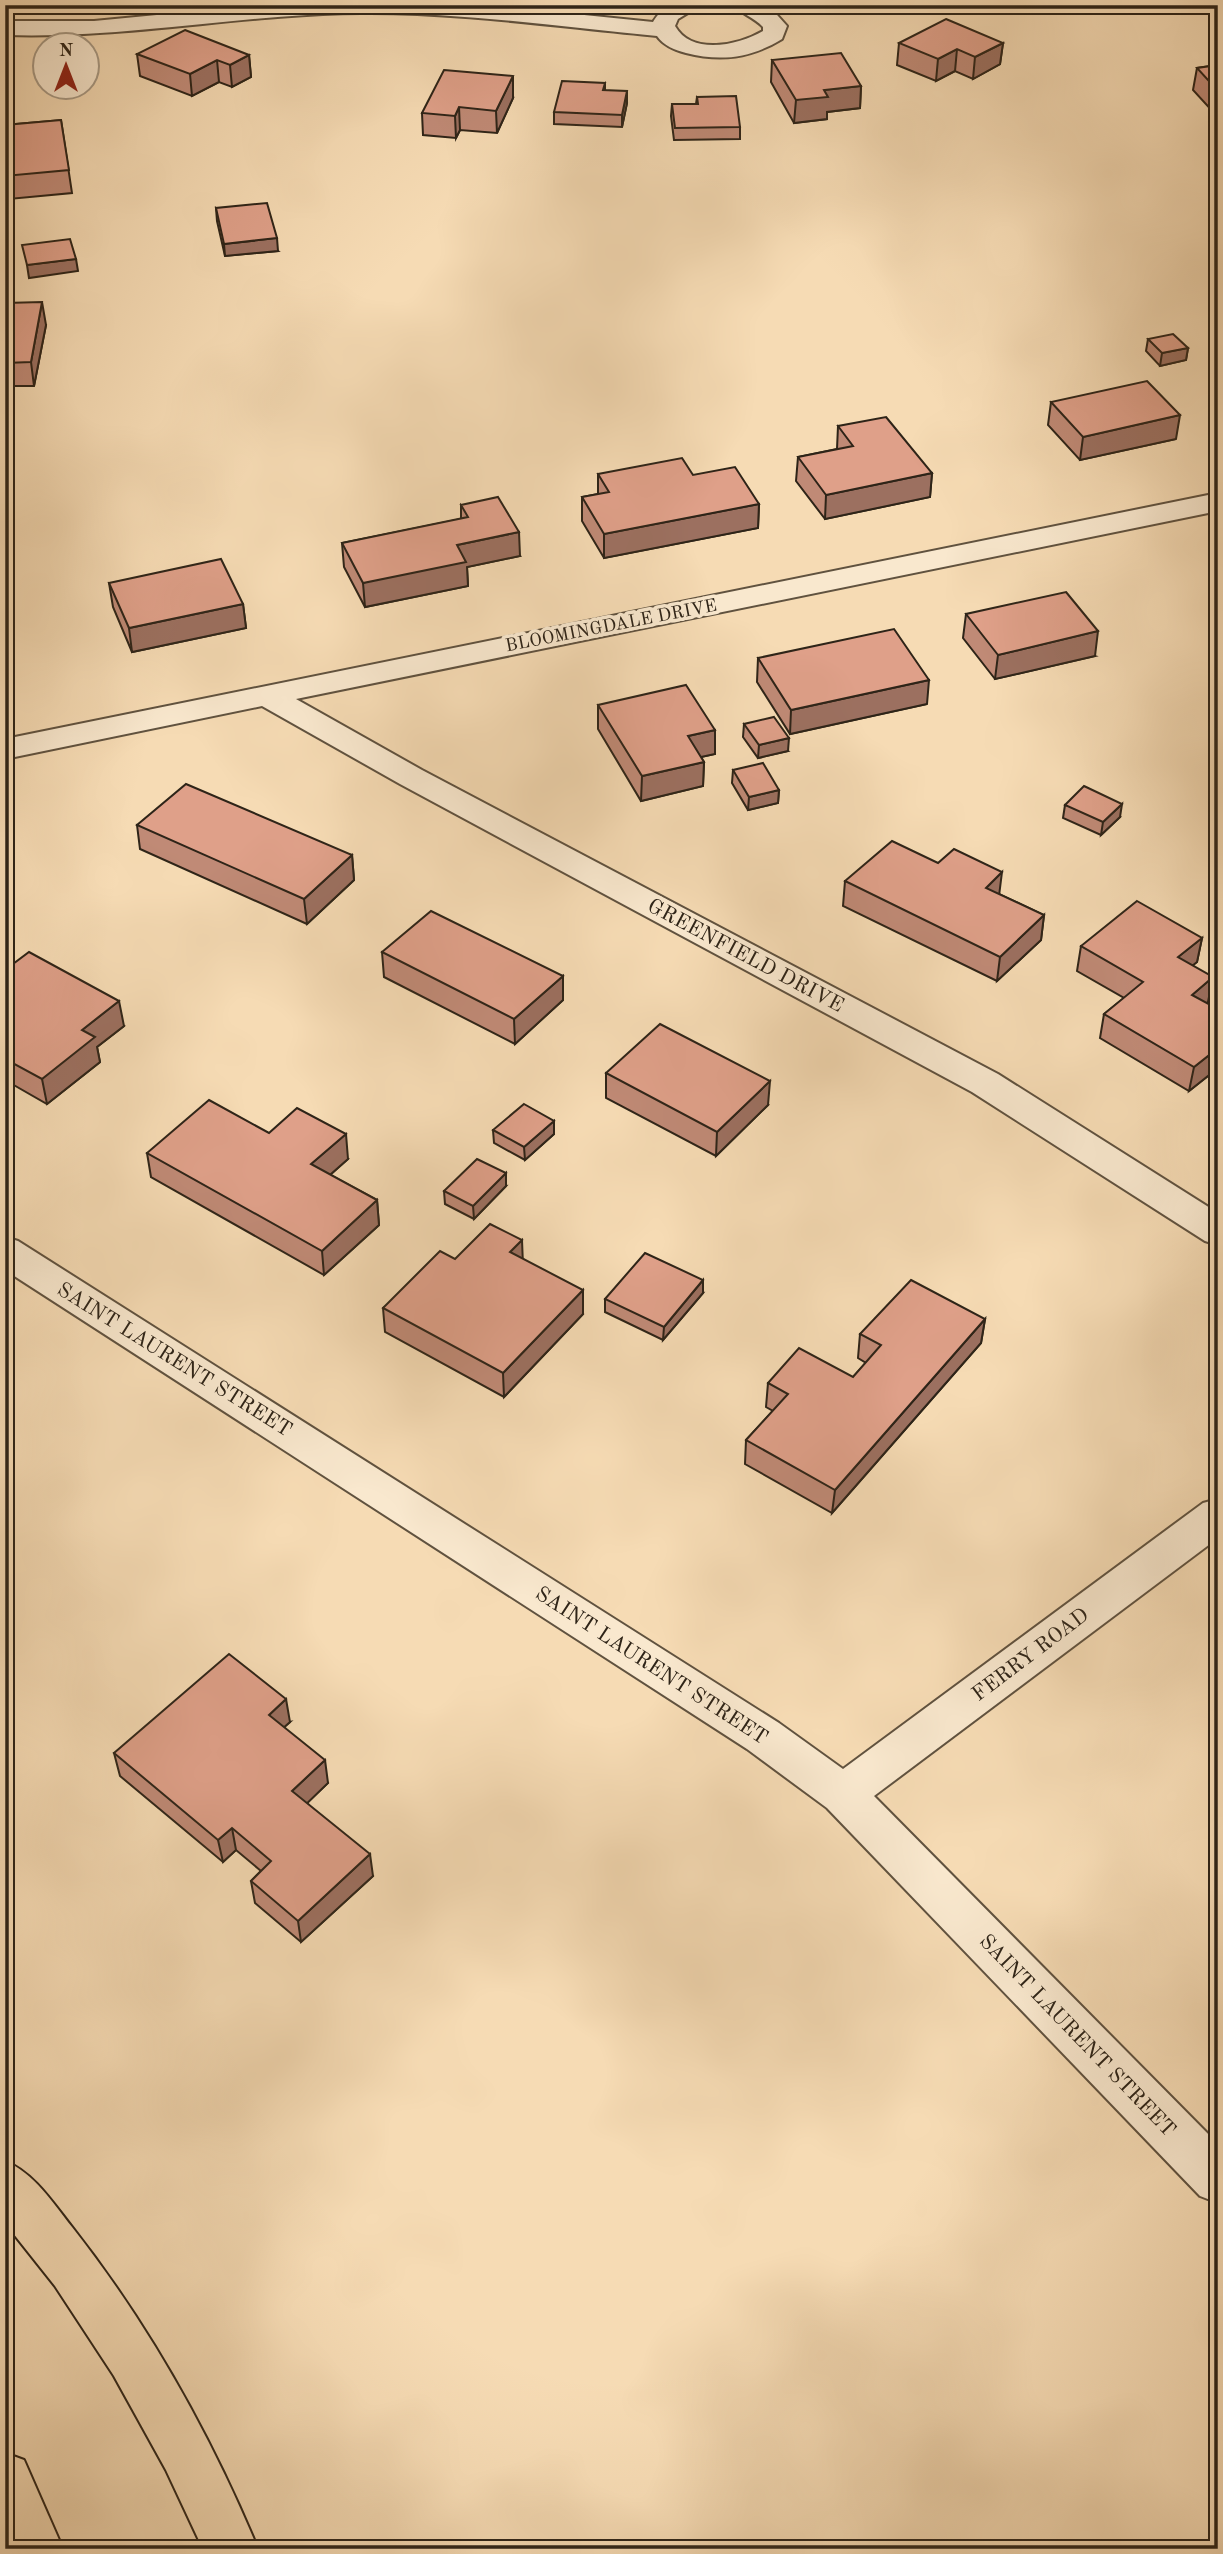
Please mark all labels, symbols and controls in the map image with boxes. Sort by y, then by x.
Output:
north arrow [32,32,102,102]
text: N [59,42,74,61]
street label: BLOOMINGDALE DRIVE [504,597,719,655]
street label: GREENFIELD DRIVE [644,896,847,1017]
street label: SAINT LAURENT STREET [53,1279,295,1441]
street label: SAINT LAURENT STREET [531,1583,771,1749]
street label: FERRY ROAD [969,1605,1093,1706]
street label: SAINT LAURENT STREET [975,1931,1179,2141]

